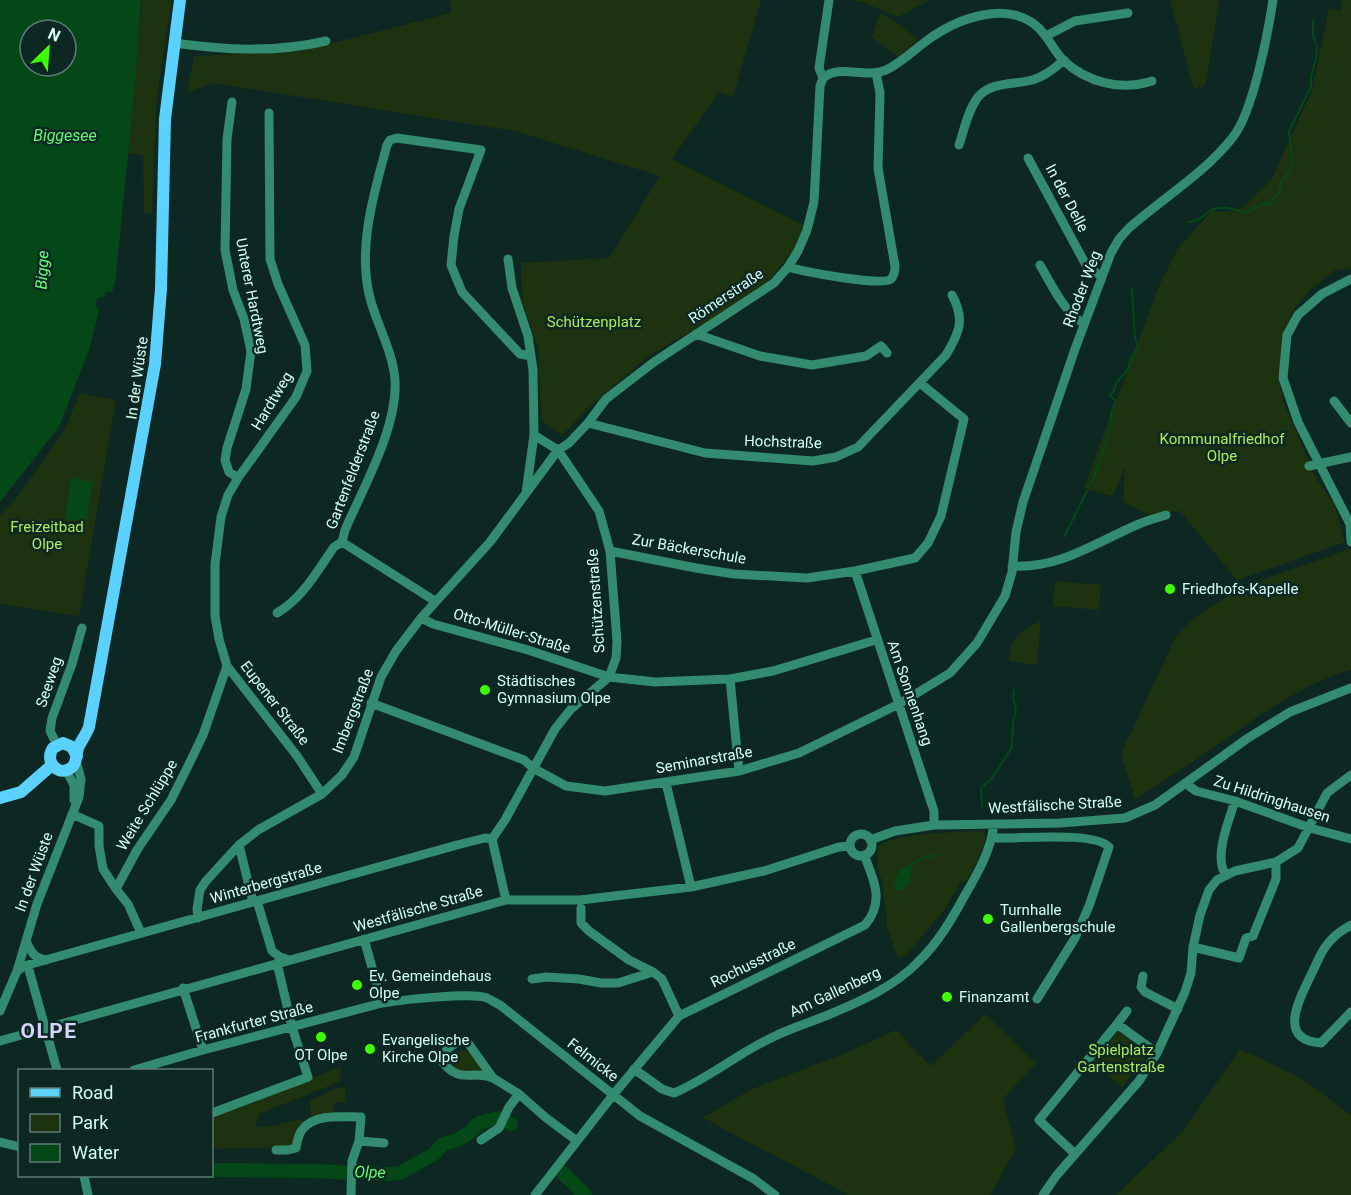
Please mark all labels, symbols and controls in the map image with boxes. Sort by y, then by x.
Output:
north arrow [18,18,78,78]
text: N [45,24,63,46]
water label: Biggesee [33,126,97,145]
street label: In der Delle [1042,161,1092,235]
street label: Unterer Hardtweg [232,237,272,355]
street label: Rhoder Weg [1059,248,1105,330]
water label: Bigge [31,250,53,290]
street label: Römerstraße [685,264,767,328]
park label: Schützenplatz [547,313,641,331]
street label: In der Wüste [122,335,152,421]
street label: Hardtweg [248,369,296,433]
street label: Gartenfelderstraße [322,408,384,532]
park label: Kommunalfriedhof Olpe [1160,430,1285,465]
street label: Hochstraße [744,432,822,452]
park label: Freizeitbad Olpe [10,518,84,553]
street label: Zur Bäckerschule [631,530,747,568]
street label: Schützenstraße [583,548,609,654]
place label: Friedhofs-Kapelle [1182,580,1298,598]
marker: Friedhofs-Kapelle [1163,582,1177,596]
street label: Otto-Müller-Straße [451,605,573,657]
street label: Am Sonnenhang [884,638,936,748]
street label: Seeweg [32,654,66,710]
street label: Eupener Straße [237,657,313,749]
street label: Imbergstraße [329,666,377,756]
place label: Städtisches Gymnasium Olpe [497,672,611,707]
marker: Städtisches Gymnasium Olpe [478,683,492,697]
street label: Seminarstraße [654,743,754,777]
street label: Weite Schlüppe [113,756,181,854]
street label: Zu Hildringhausen [1211,772,1333,826]
street label: Westfälische Straße [988,793,1122,817]
street label: In der Wüste [11,830,57,914]
street label: Winterbergstraße [208,858,324,908]
street label: Westfälische Straße [351,882,485,936]
place label: Turnhalle Gallenbergschule [1000,901,1115,936]
marker: Turnhalle Gallenbergschule [981,912,995,926]
street label: Rochusstraße [708,935,799,991]
street label: Am Gallenberg [787,963,883,1021]
place label: Ev. Gemeindehaus Olpe [369,967,492,1002]
marker: Ev. Gemeindehaus Olpe [350,978,364,992]
place label: Finanzamt [959,988,1029,1006]
marker: Finanzamt [940,990,954,1004]
street label: Frankfurter Straße [193,998,315,1046]
district label: OLPE [20,1019,78,1043]
marker: OT Olpe [314,1030,328,1044]
place label: Evangelische Kirche Olpe [382,1031,469,1066]
street label: Felmicke [564,1034,622,1086]
park label: Spielplatz Gartenstraße [1077,1041,1165,1076]
marker: Evangelische Kirche Olpe [363,1042,377,1056]
place label: OT Olpe [295,1046,347,1064]
legend [18,1069,213,1177]
text: Road [72,1082,113,1103]
text: Park [72,1112,109,1133]
text: Water [72,1142,119,1163]
water label: Olpe [354,1162,386,1182]

